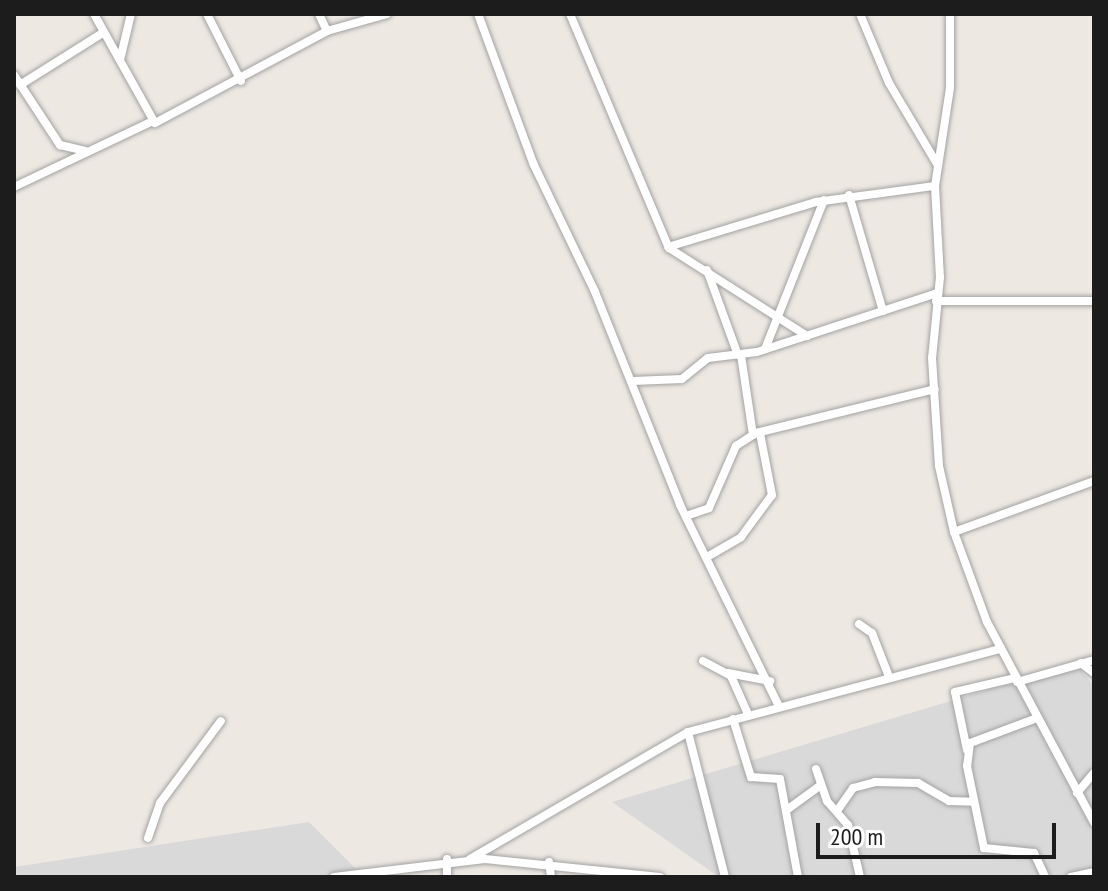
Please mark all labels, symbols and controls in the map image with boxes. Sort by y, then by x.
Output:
scale bar [820,807,1060,857]
text: 200 m [830,821,883,852]

